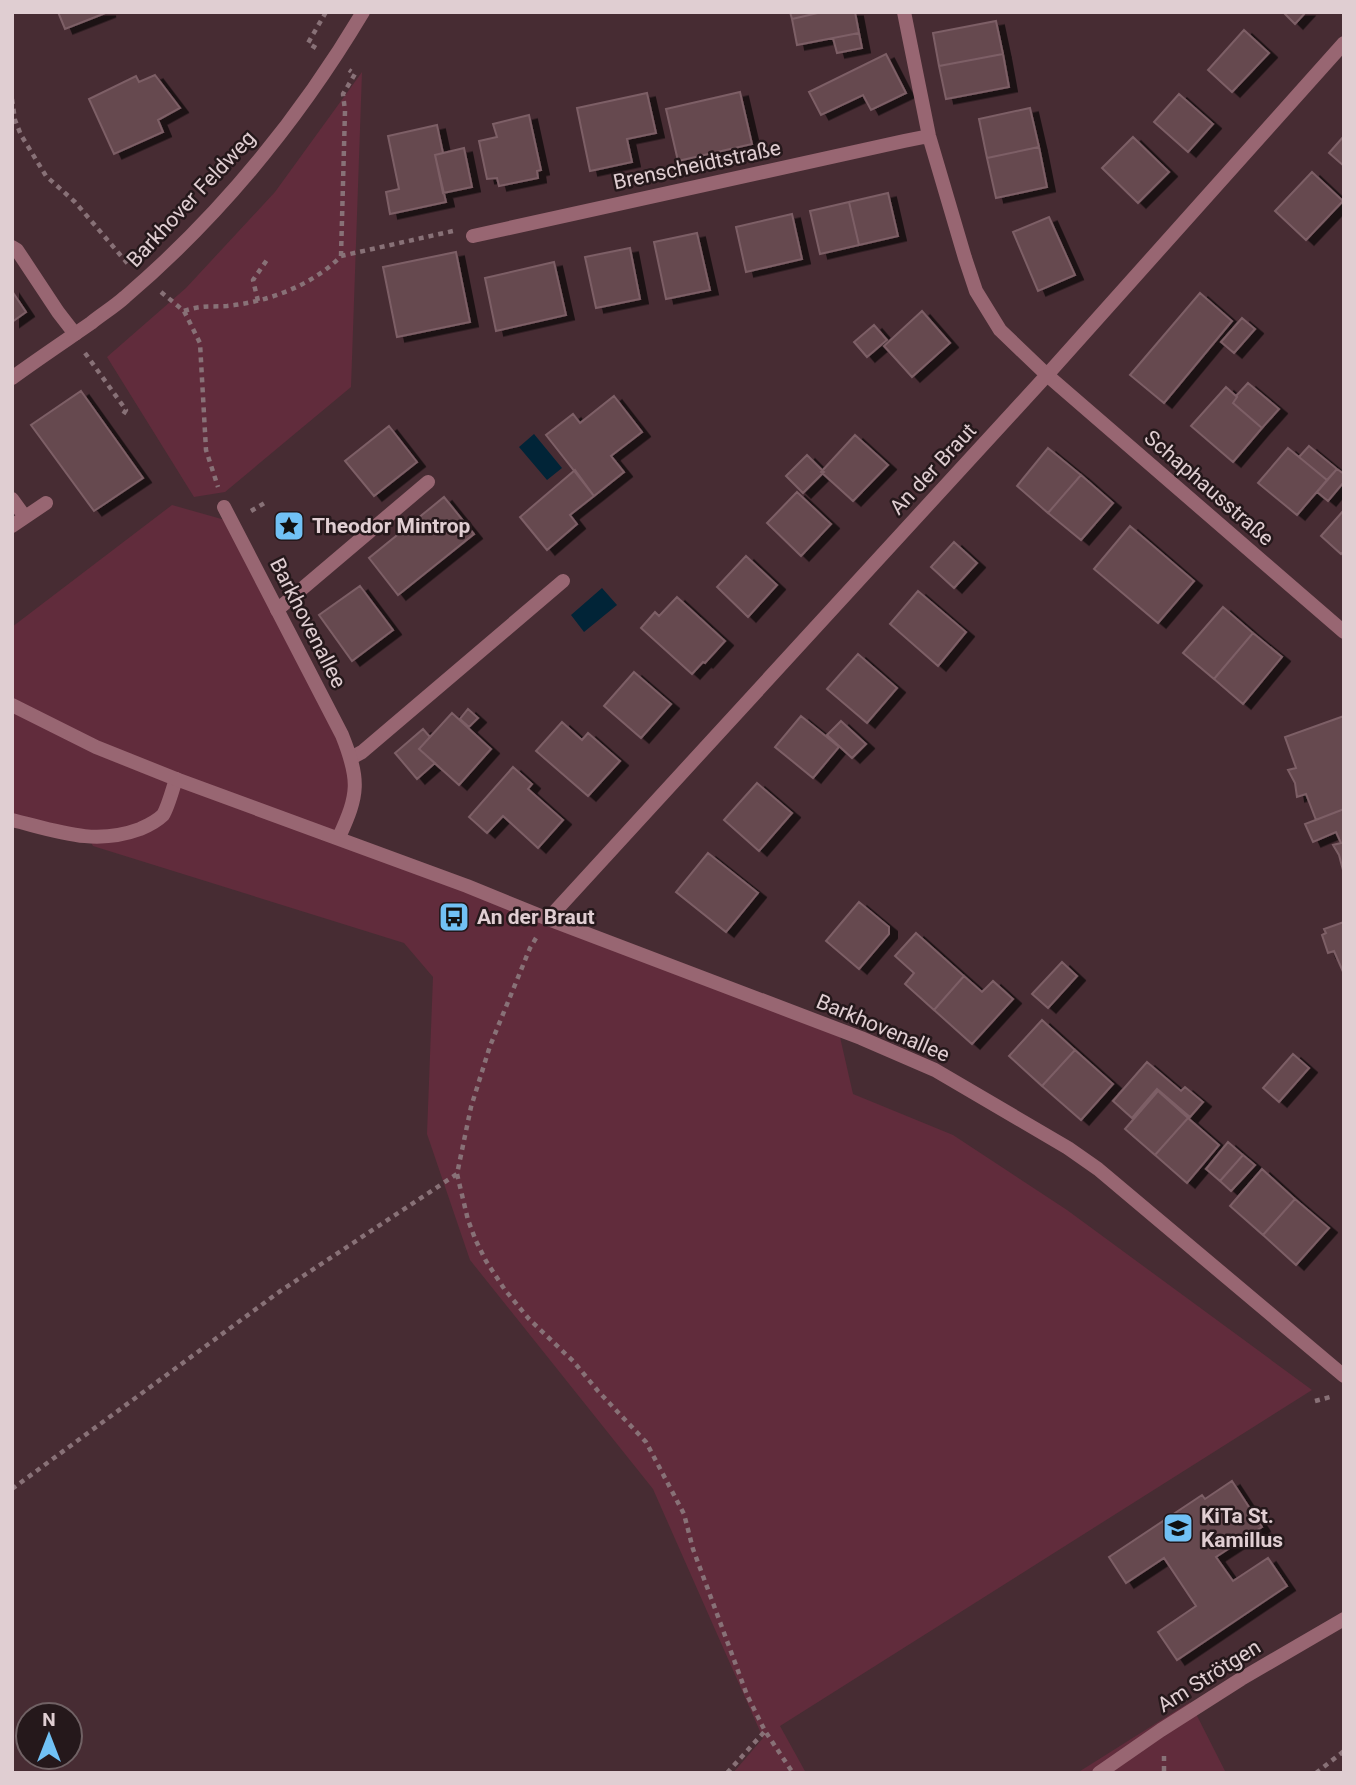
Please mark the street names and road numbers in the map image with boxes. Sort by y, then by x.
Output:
street label: Barkhover Feldweg [122,126,260,272]
street label: Brenscheidtstraße [611,136,783,194]
street label: An der Braut [885,419,981,519]
street label: Schaphausstraße [1140,425,1278,551]
street label: Barkhovenallee [265,554,351,692]
street label: Barkhovenallee [813,989,953,1067]
street label: Am Strötgen [1153,1635,1265,1717]

